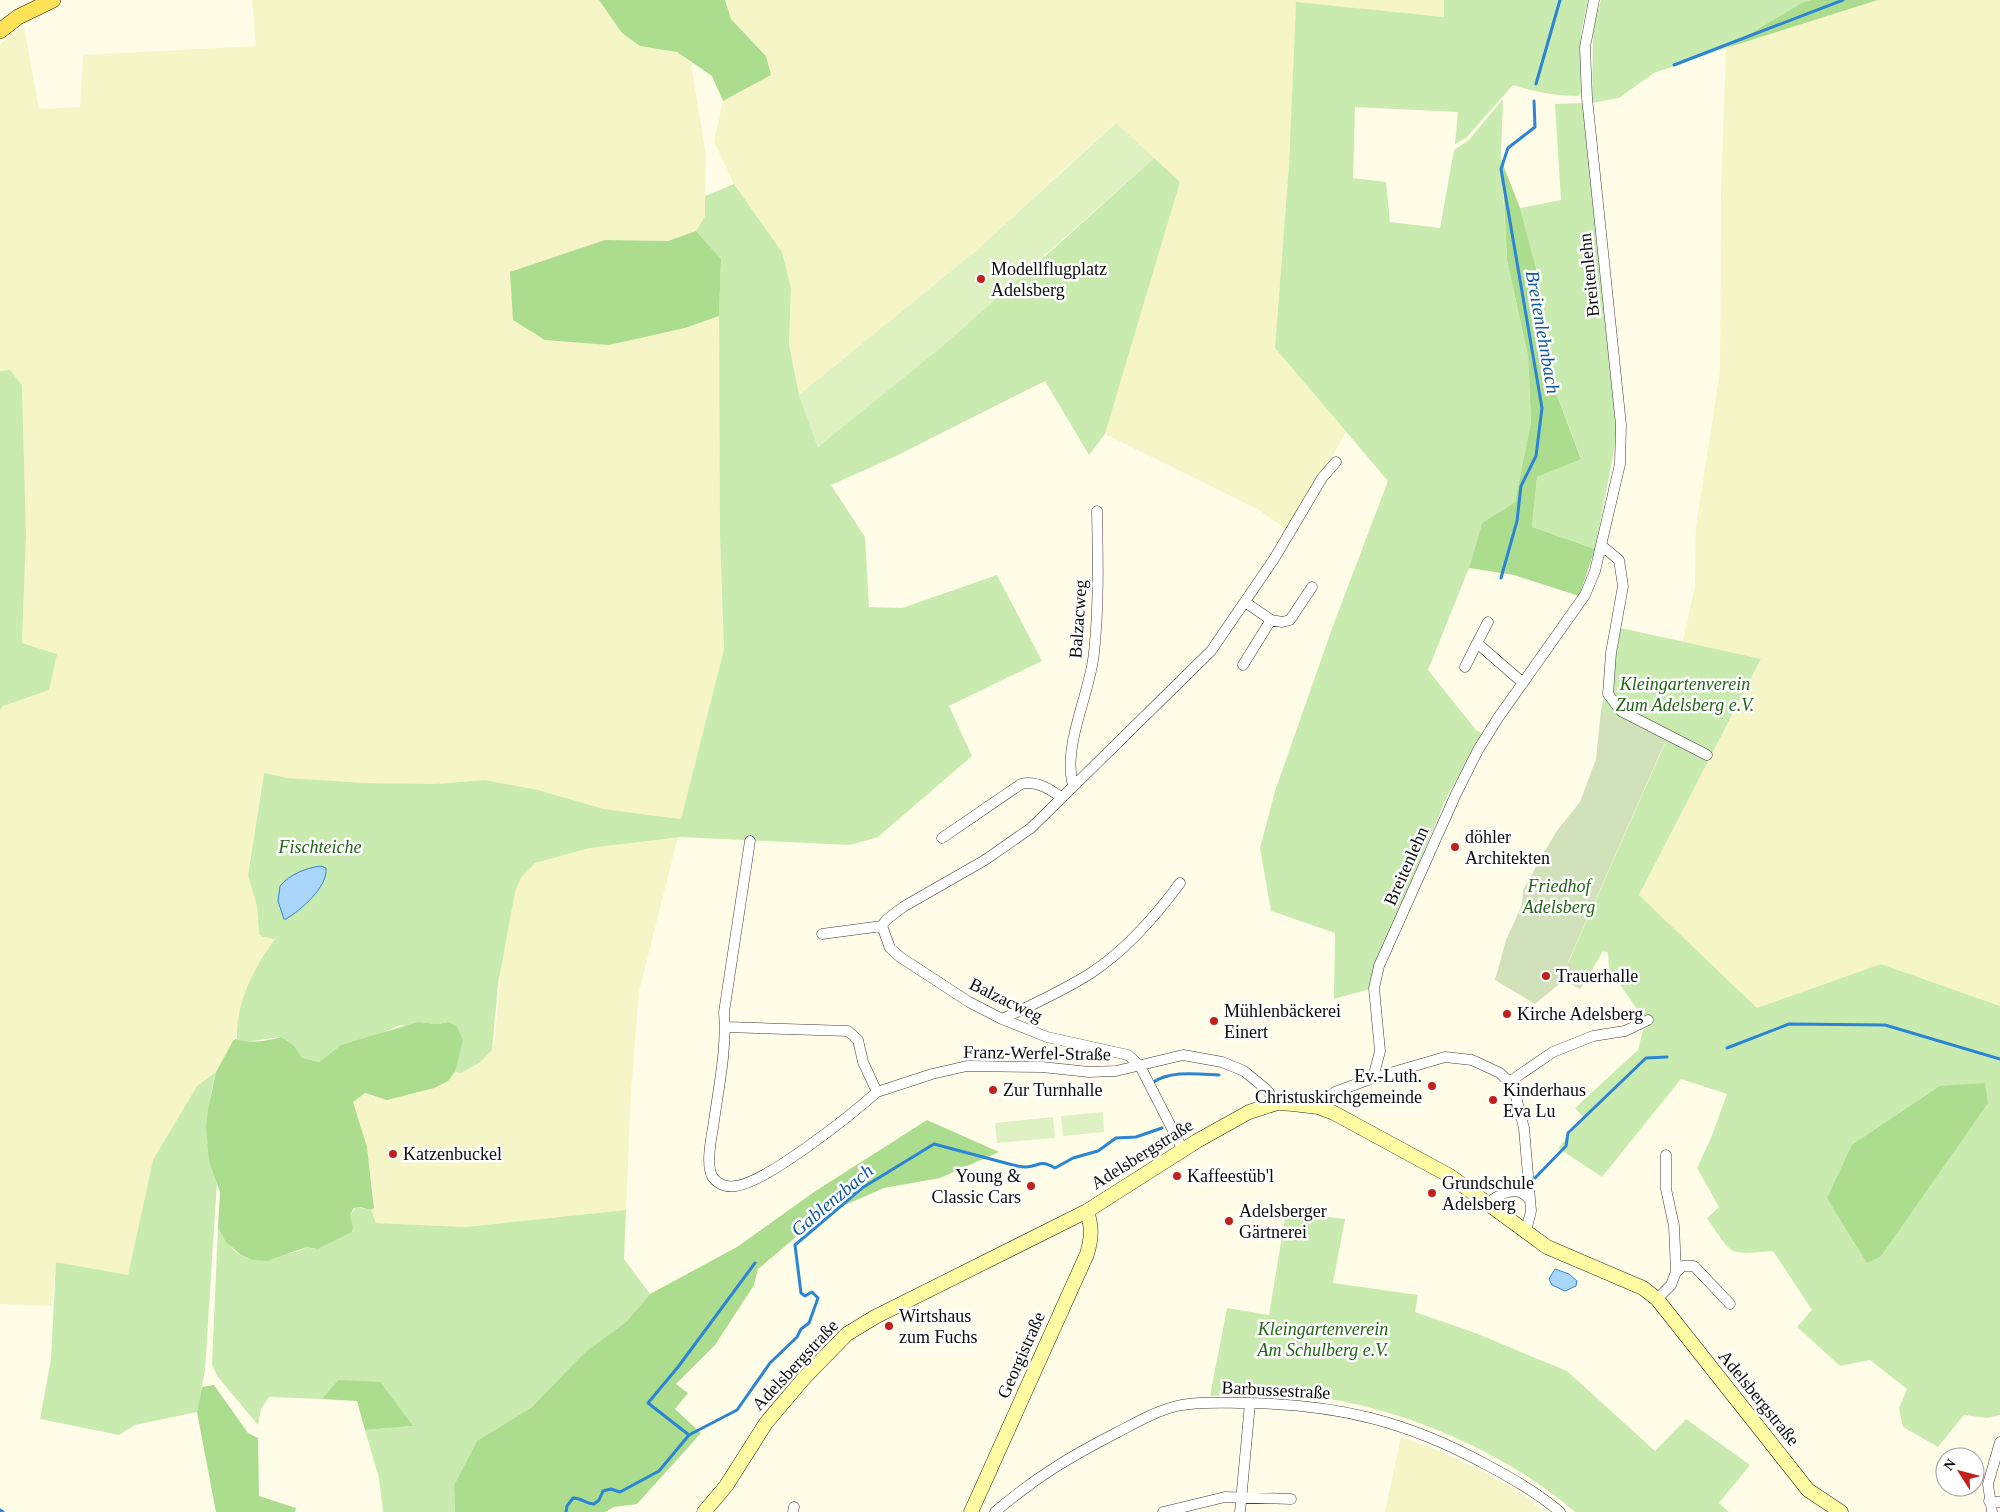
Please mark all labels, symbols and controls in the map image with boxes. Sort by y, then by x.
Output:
street label: Breitenlehn [1575,232,1603,318]
place label: Modellflugplatz Adelsberg [991,259,1107,300]
water label: Breitenlehnbach [1522,269,1564,395]
marker: Modellflugplatz Adelsberg [975,273,987,285]
street label: Balzacweg [1065,579,1091,659]
park label: Kleingartenverein Zum Adelsberg e.V. [1616,674,1754,715]
street label: Breitenlehn [1380,824,1432,908]
place label: döhler Architekten [1465,827,1550,868]
park label: Fischteiche [278,837,361,857]
marker: döhler Architekten [1449,841,1461,853]
park label: Friedhof Adelsberg [1522,876,1595,917]
place label: Trauerhalle [1556,966,1638,986]
marker: Trauerhalle [1540,970,1552,982]
street label: Balzacweg [966,974,1046,1026]
place label: Mühlenbäckerei Einert [1224,1001,1341,1042]
place label: Kirche Adelsberg [1517,1004,1643,1024]
marker: Kirche Adelsberg [1501,1008,1513,1020]
marker: Mühlenbäckerei Einert [1208,1015,1220,1027]
street label: Franz-Werfel-Straße [963,1042,1111,1064]
place label: Ev.-Luth. Christuskirchgemeinde [1255,1066,1422,1107]
place label: Zur Turnhalle [1003,1080,1103,1100]
marker: Ev.-Luth. Christuskirchgemeinde [1426,1080,1438,1092]
place label: Kinderhaus Eva Lu [1503,1080,1586,1121]
marker: Zur Turnhalle [987,1084,999,1096]
marker: Kinderhaus Eva Lu [1487,1094,1499,1106]
street label: Adelsbergstraße [1087,1115,1197,1193]
place label: Katzenbuckel [403,1144,502,1164]
marker: Katzenbuckel [387,1148,399,1160]
water label: Gablenzbach [787,1160,877,1240]
place label: Young & Classic Cars [932,1166,1021,1207]
place label: Kaffeestüb'l [1187,1166,1274,1186]
marker: Kaffeestüb'l [1171,1170,1183,1182]
place label: Grundschule Adelsberg [1442,1173,1534,1214]
marker: Young & Classic Cars [1025,1180,1037,1192]
marker: Grundschule Adelsberg [1426,1187,1438,1199]
place label: Adelsberger Gärtnerei [1239,1201,1327,1242]
marker: Adelsberger Gärtnerei [1223,1215,1235,1227]
place label: Wirtshaus zum Fuchs [899,1306,978,1347]
street label: Georgistraße [993,1309,1049,1401]
street label: Adelsbergstraße [748,1316,842,1414]
park label: Kleingartenverein Am Schulberg e.V. [1257,1319,1388,1360]
marker: Wirtshaus zum Fuchs [883,1320,895,1332]
street label: Adelsbergstraße [1715,1346,1803,1450]
street label: Barbussestraße [1221,1377,1331,1403]
north arrow [1935,1447,1985,1497]
text: N [1941,1456,1959,1473]

